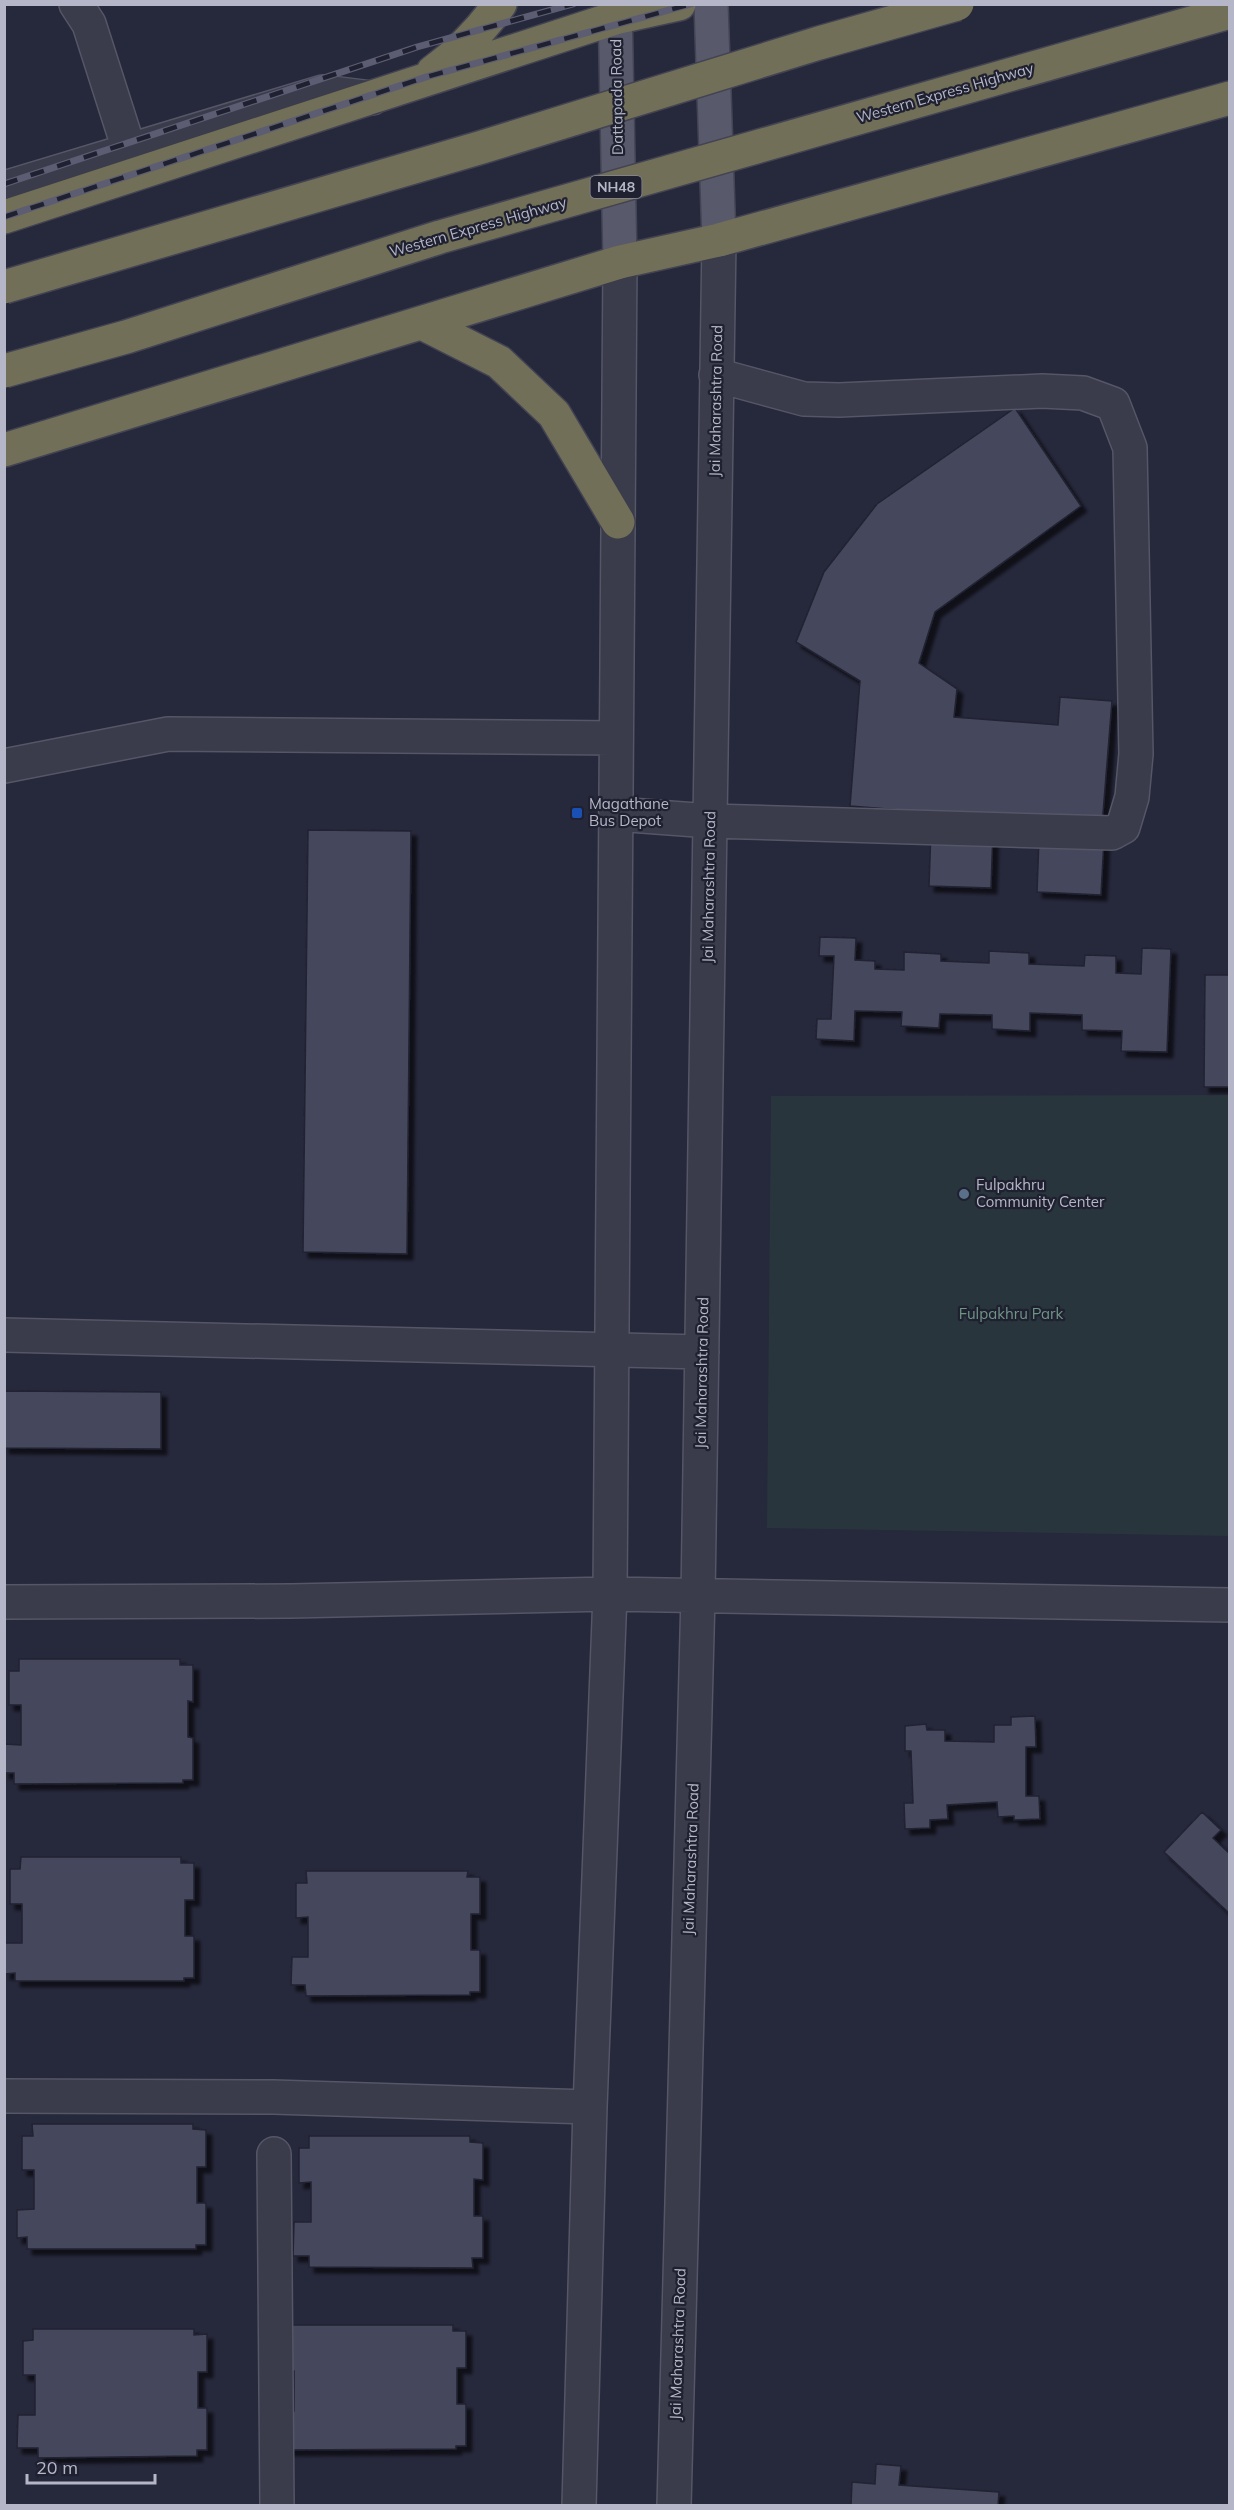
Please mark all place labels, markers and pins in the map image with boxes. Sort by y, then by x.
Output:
place label: Magathane Bus Depot [589,794,669,830]
marker: Magathane Bus Depot [570,806,584,820]
place label: Fulpakhru Community Center [976,1175,1105,1211]
marker: Fulpakhru Community Center [957,1187,971,1201]

